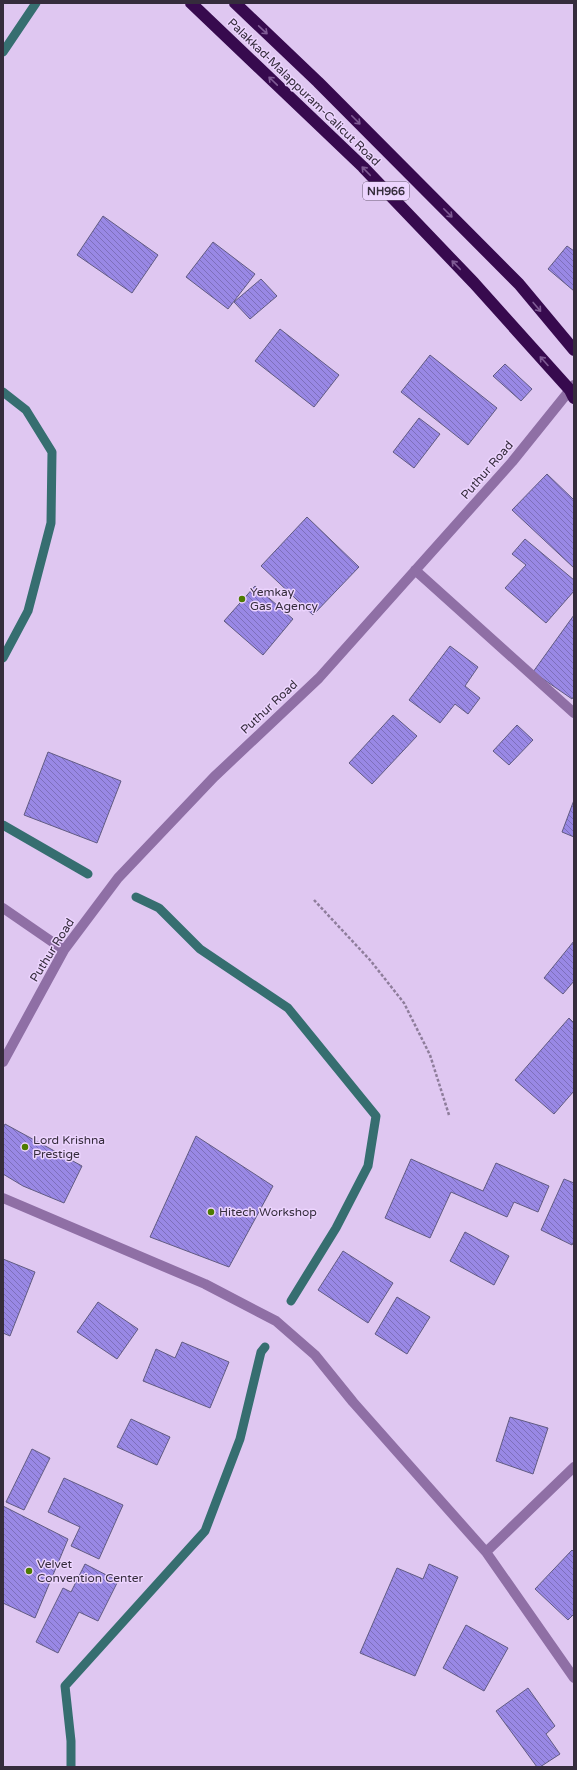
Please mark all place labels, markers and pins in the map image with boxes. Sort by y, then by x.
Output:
place label: Yemkay Gas Agency [250,585,319,613]
marker: Yemkay Gas Agency [237,594,247,604]
place label: Lord Krishna Prestige [33,1133,105,1161]
marker: Lord Krishna Prestige [20,1142,30,1152]
place label: Hitech Workshop [219,1205,317,1219]
marker: Hitech Workshop [206,1207,216,1217]
place label: Velvet Convention Center [37,1557,144,1585]
marker: Velvet Convention Center [24,1566,34,1576]

